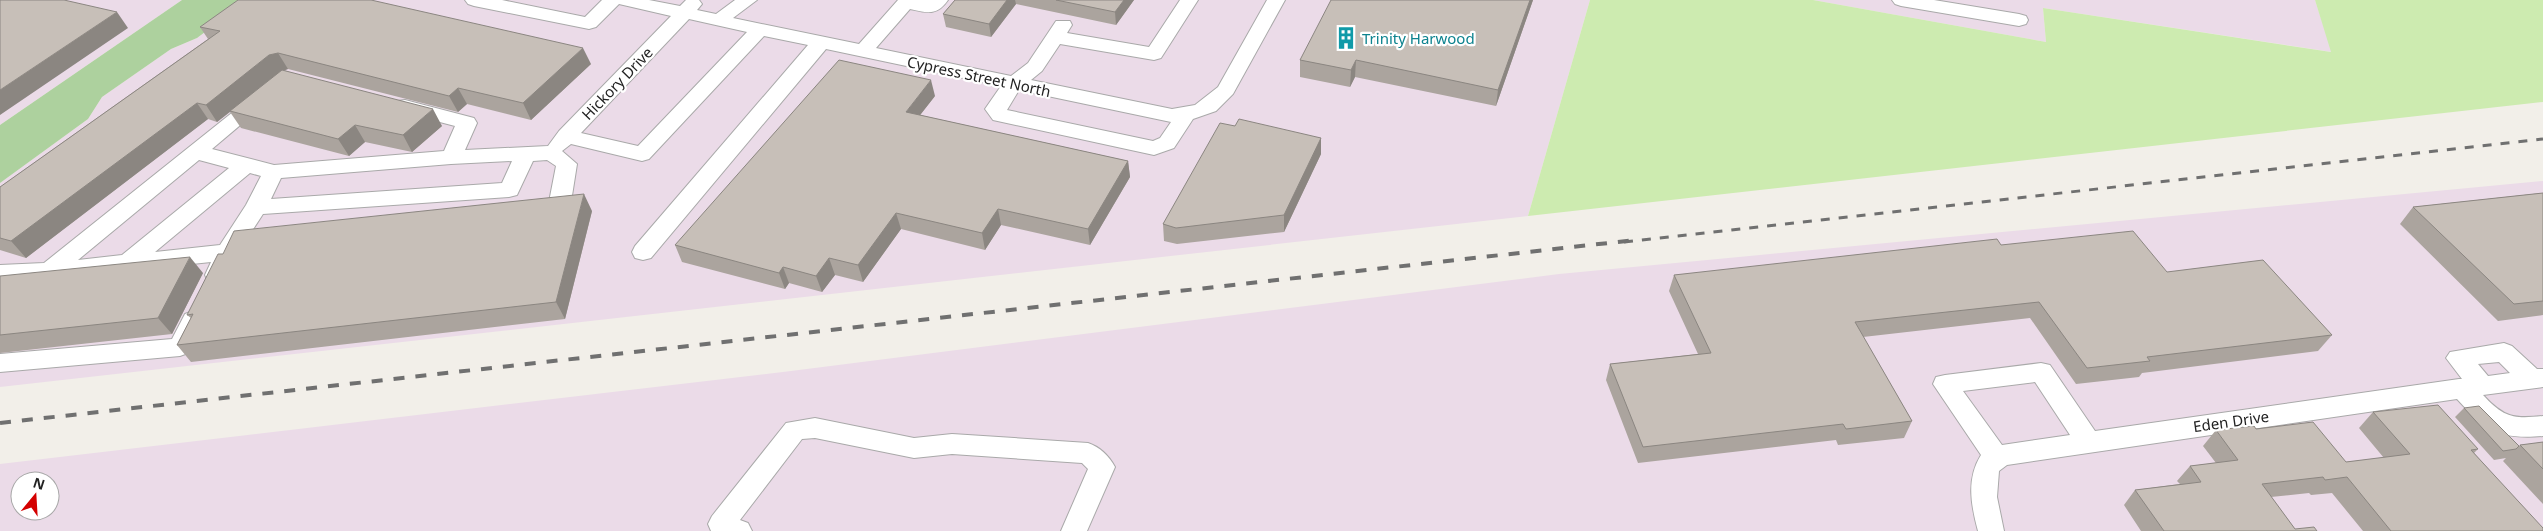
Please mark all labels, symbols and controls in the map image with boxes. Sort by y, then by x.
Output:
building icon: Trinity Harwood [1333,25,1359,51]
place label: Trinity Harwood [1362,28,1475,48]
street label: Hickory Drive [577,42,657,124]
street label: Cypress Street North [905,51,1053,101]
street label: Eden Drive [2192,406,2270,436]
north arrow [10,471,60,521]
text: N [31,472,48,494]

